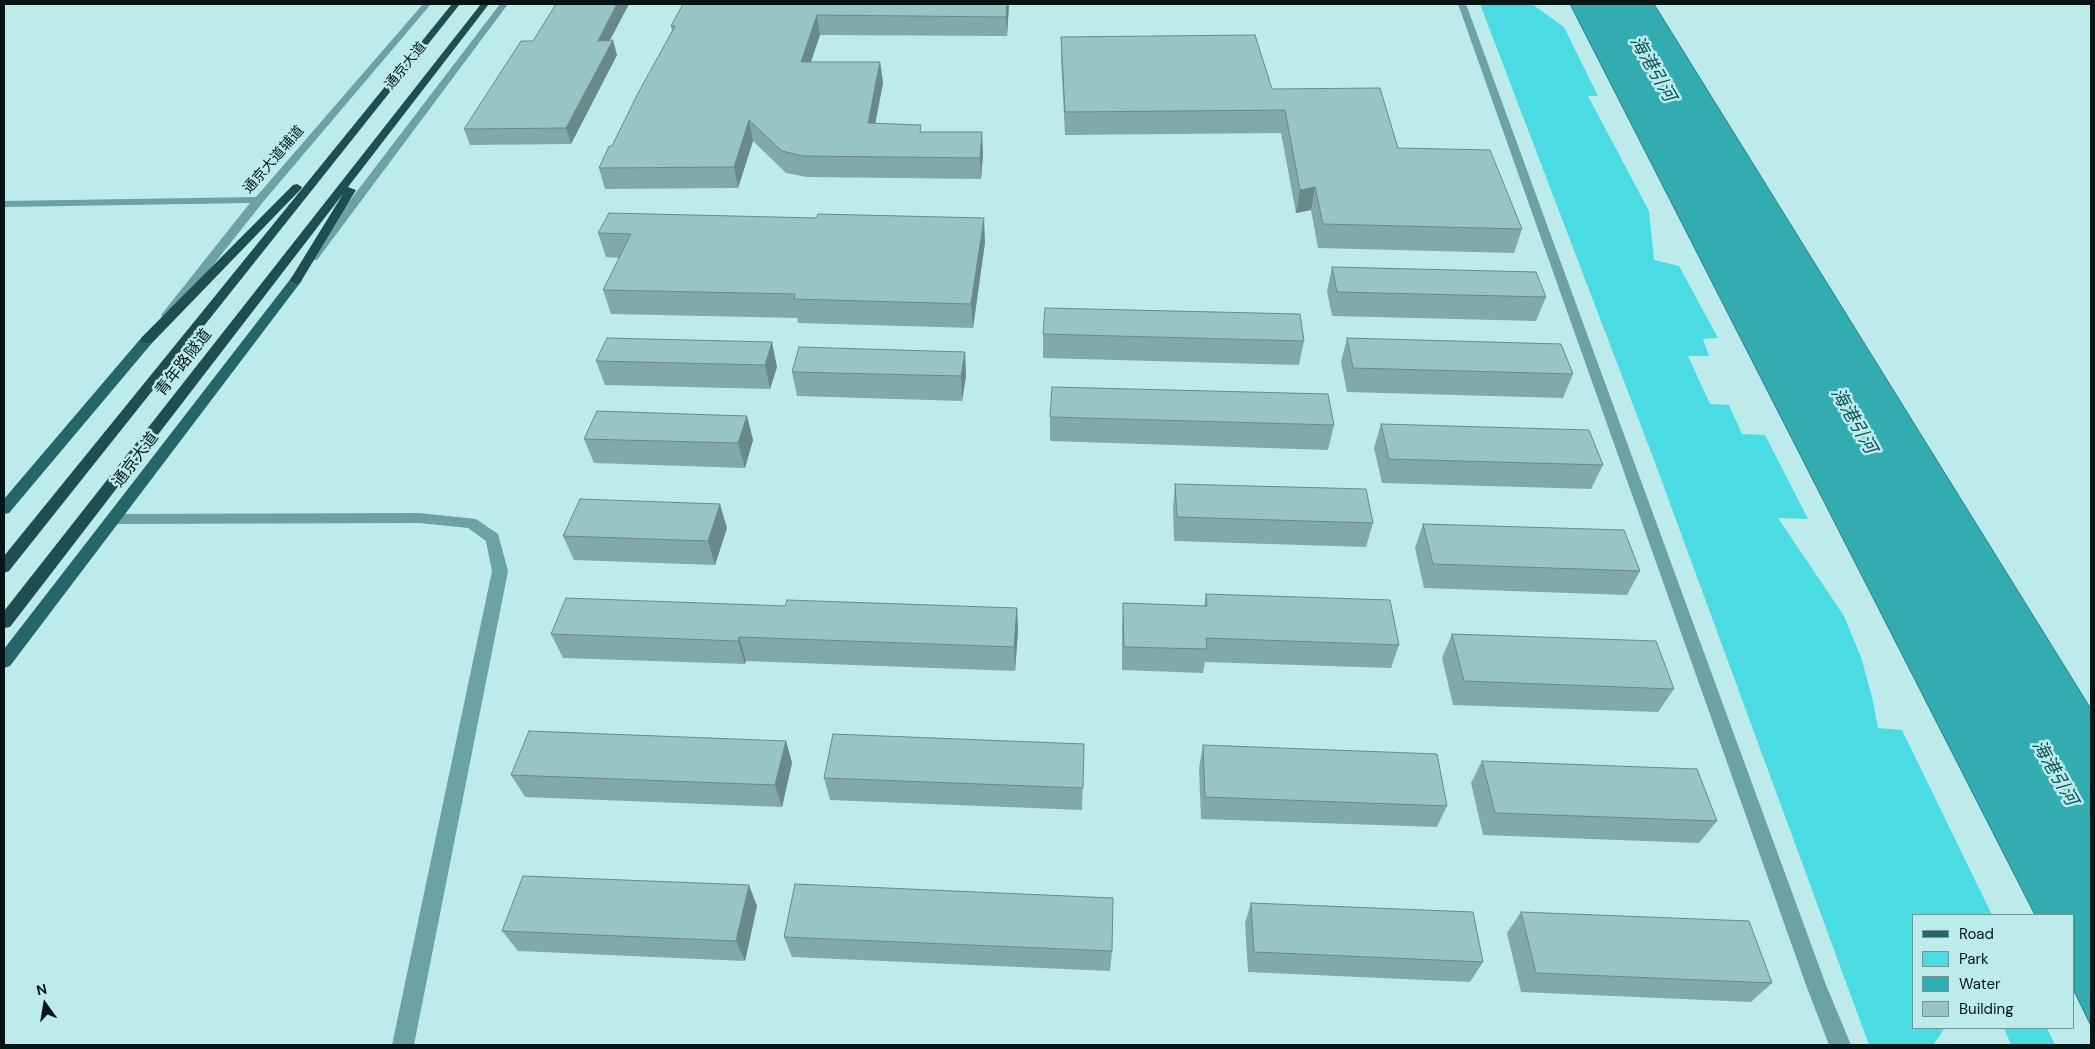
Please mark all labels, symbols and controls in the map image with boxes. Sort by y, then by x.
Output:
water label: 海港引河 [1625,32,1679,106]
street label: 通京大道 [382,39,430,93]
street label: 通京大道辅道 [240,123,308,197]
street label: 青年路隧道 [152,326,216,400]
water label: 海港引河 [1826,384,1880,458]
street label: 通京大道 [109,429,163,491]
water label: 海港引河 [2027,736,2081,810]
legend [1912,914,2075,1029]
text: Road [1959,924,1994,944]
text: Park [1959,949,1989,969]
text: Water [1959,974,2000,994]
north arrow [20,979,70,1029]
text: N [35,979,49,999]
text: Building [1959,999,2014,1019]

